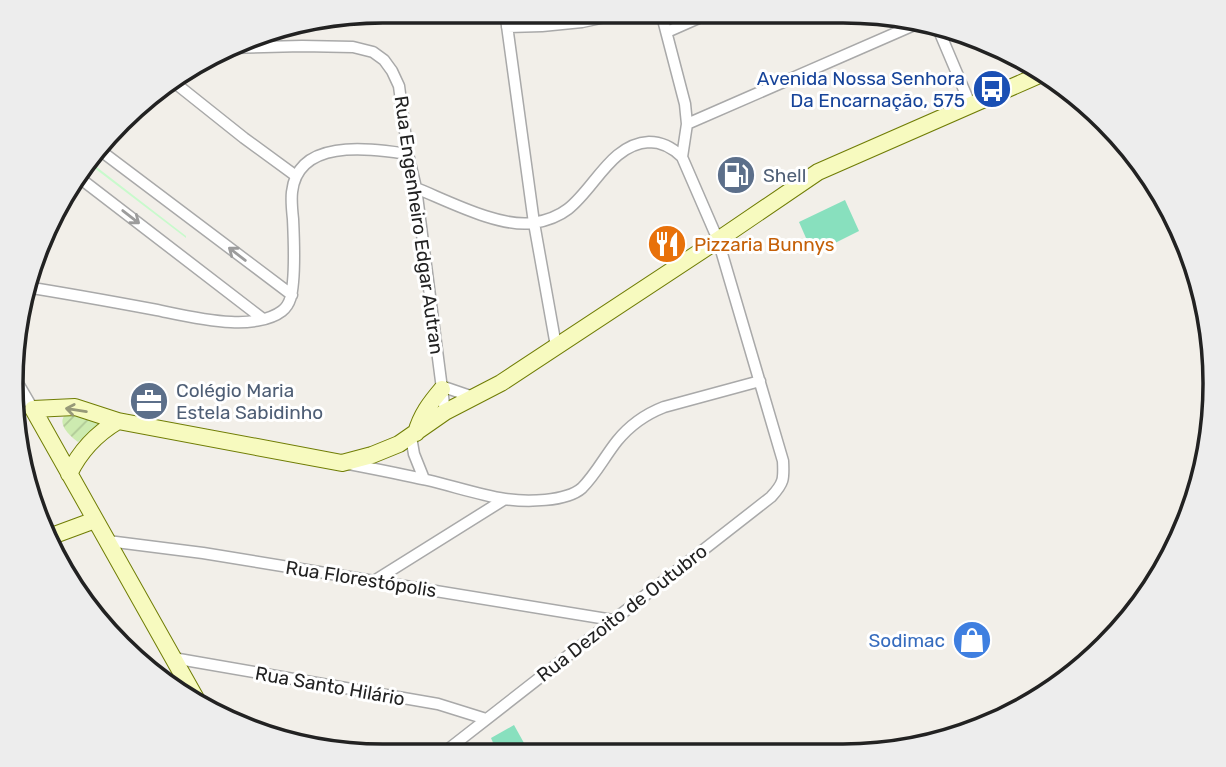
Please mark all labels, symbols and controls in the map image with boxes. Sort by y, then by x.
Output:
place label: Avenida Nossa Senhora Da Encarnação, 575 [757,67,965,112]
bus stop icon: Avenida Nossa Senhora Da Encarnação, 575 [971,68,1013,110]
street label: Rua Engenheiro Edgar Autran [389,94,449,356]
fuel station icon: Shell [715,154,757,196]
place label: Shell [763,164,806,187]
one-way arrow [121,210,140,225]
restaurant icon: Pizzaria Bunnys [646,223,688,265]
place label: Pizzaria Bunnys [694,233,834,256]
one-way arrow [228,247,247,262]
place label: Colégio Maria Estela Sabidinho [176,379,323,424]
office icon: Colégio Maria Estela Sabidinho [128,380,170,422]
one-way arrow [65,403,88,416]
street label: Rua Dezoito de Outubro [532,539,712,687]
street label: Rua Florestópolis [284,556,438,602]
shop icon: Sodimac [951,619,993,661]
place label: Sodimac [869,629,945,652]
street label: Rua Santo Hilário [253,662,407,710]

